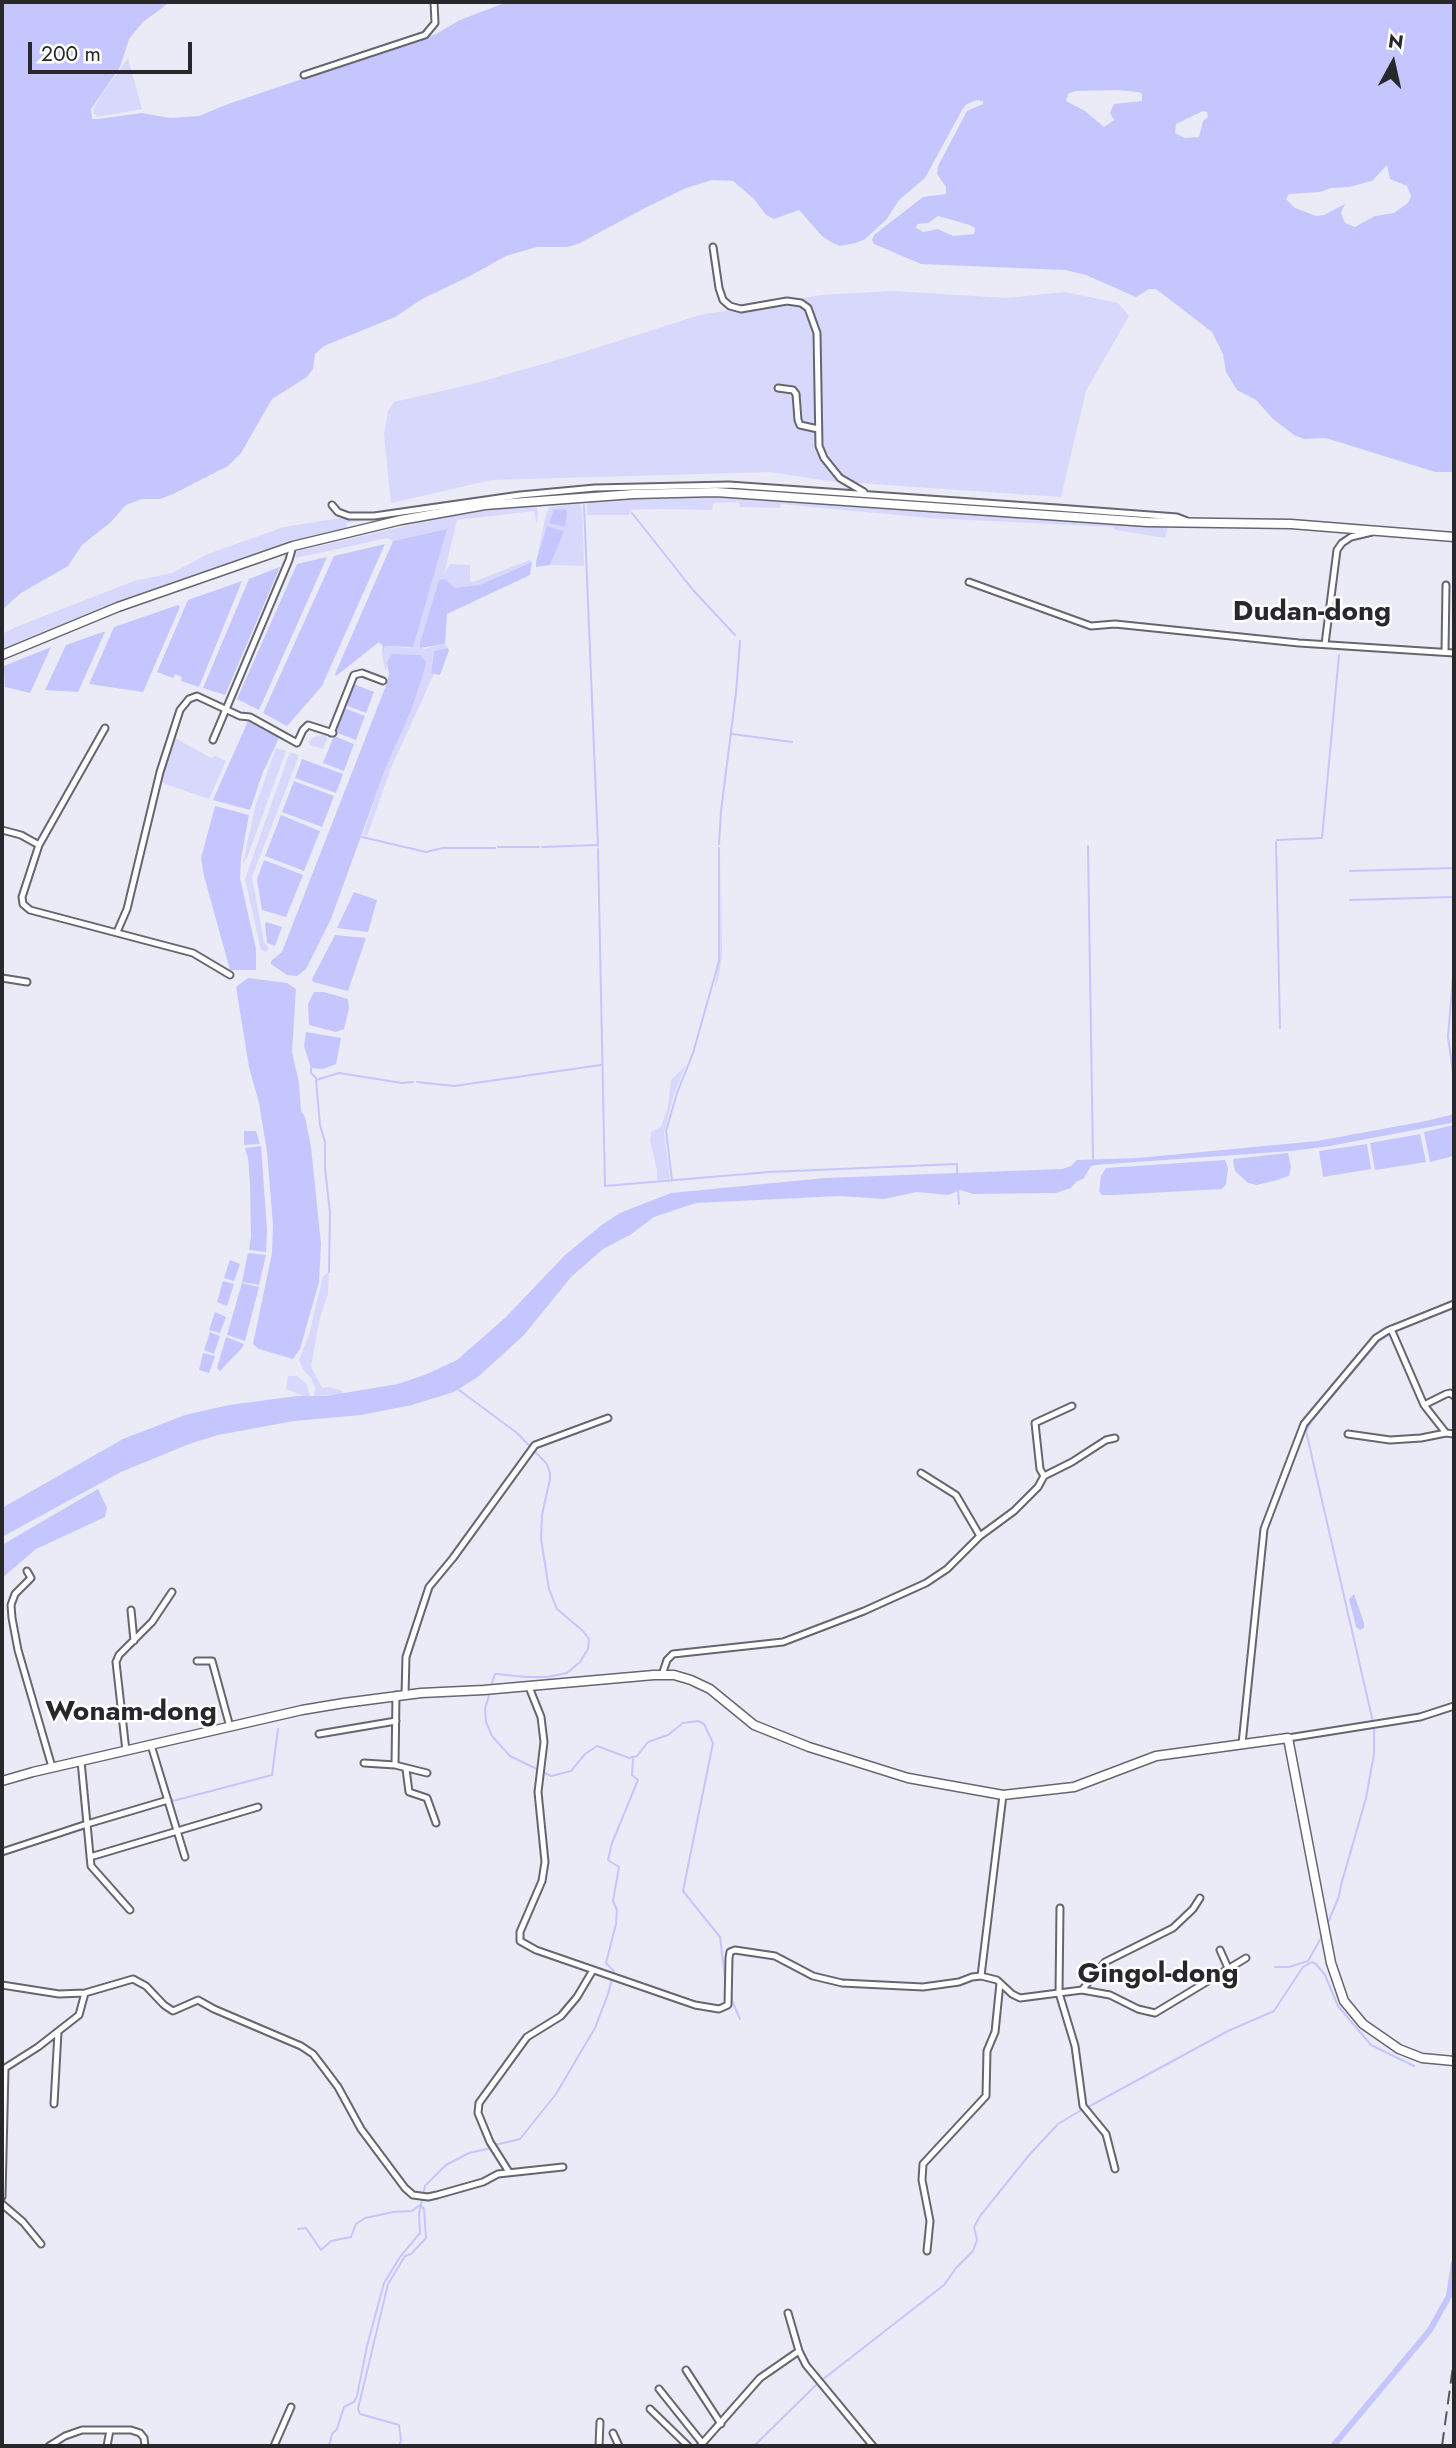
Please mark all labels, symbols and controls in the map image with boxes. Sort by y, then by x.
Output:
text: N [1387,27,1405,56]
scale bar [32,28,196,72]
north arrow [1358,28,1428,98]
text: 200 m [41,39,101,69]
district label: Dudan-dong [1233,596,1391,630]
district label: Wonam-dong [45,1696,217,1730]
district label: Gingol-dong [1078,1958,1238,1992]

